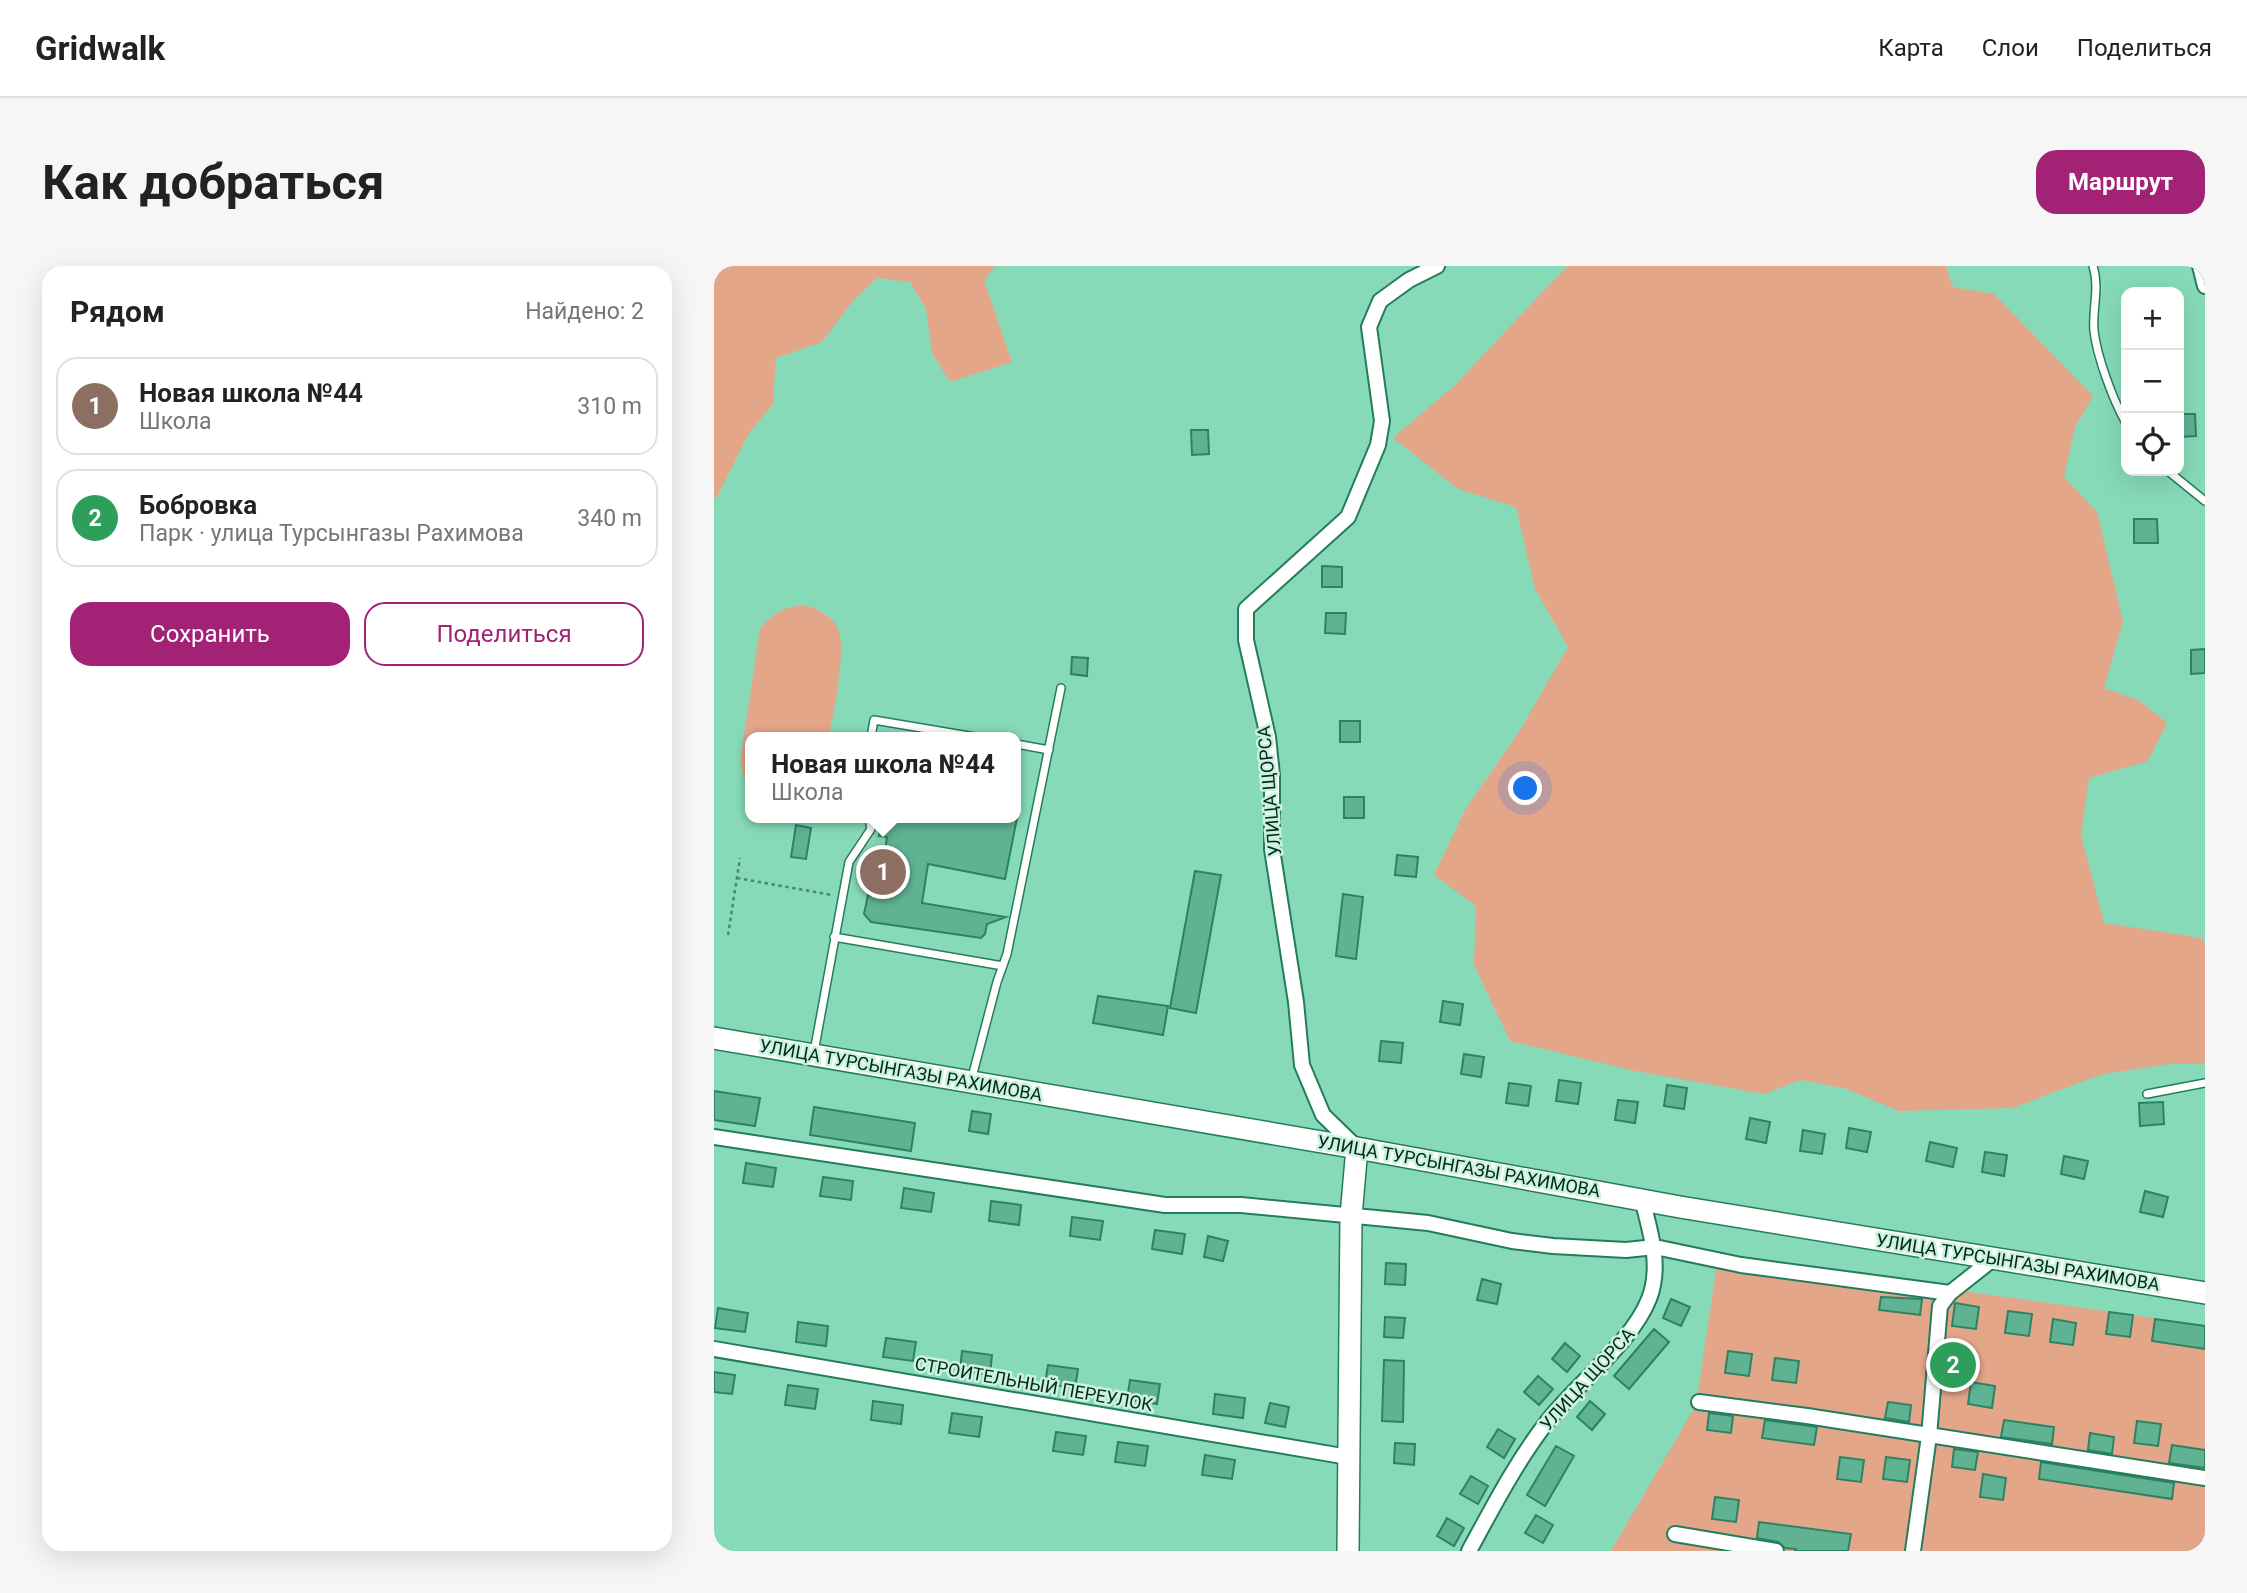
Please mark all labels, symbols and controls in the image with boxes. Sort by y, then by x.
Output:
text: Gridwalk [35,29,165,68]
text: Карта [1878,34,1944,62]
text: Слои [1982,34,2039,62]
text: Поделиться [2077,34,2212,62]
button: Маршрут [2036,150,2205,214]
text: Как добраться [42,154,384,211]
map controls [2121,287,2184,476]
button: + [2121,287,2184,350]
text: Рядом [70,294,165,329]
text: Найдено: 2 [525,298,644,325]
button: − [2121,350,2184,413]
text: Новая школа №44 [139,378,363,408]
text: 1 [88,393,102,420]
text: 310 m [577,393,642,420]
text: Школа [139,408,212,435]
button: locate [2121,413,2184,476]
text: Бобровка [139,490,257,520]
text: 2 [88,505,102,532]
text: 340 m [577,505,642,532]
text: Парк · улица Турсынгазы Рахимова [139,520,524,547]
button: Сохранить [70,602,350,666]
button: Поделиться [364,602,644,666]
street label: УЛИЦА ЩОРСА [1253,725,1285,857]
popup [745,732,1021,823]
text: Новая школа №44 [771,749,995,779]
your location [1508,771,1542,805]
text: Школа [771,779,844,806]
pin: 1 [860,846,906,898]
street label: УЛИЦА ТУРСЫНГАЗЫ РАХИМОВА [758,1035,1044,1105]
street label: УЛИЦА ТУРСЫНГАЗЫ РАХИМОВА [1316,1131,1602,1201]
street label: УЛИЦА ТУРСЫНГАЗЫ РАХИМОВА [1875,1229,2162,1295]
street label: УЛИЦА ЩОРСА [1535,1323,1639,1435]
pin: 2 [1930,1339,1976,1391]
street label: СТРОИТЕЛЬНЫЙ ПЕРЕУЛОК [913,1353,1155,1415]

